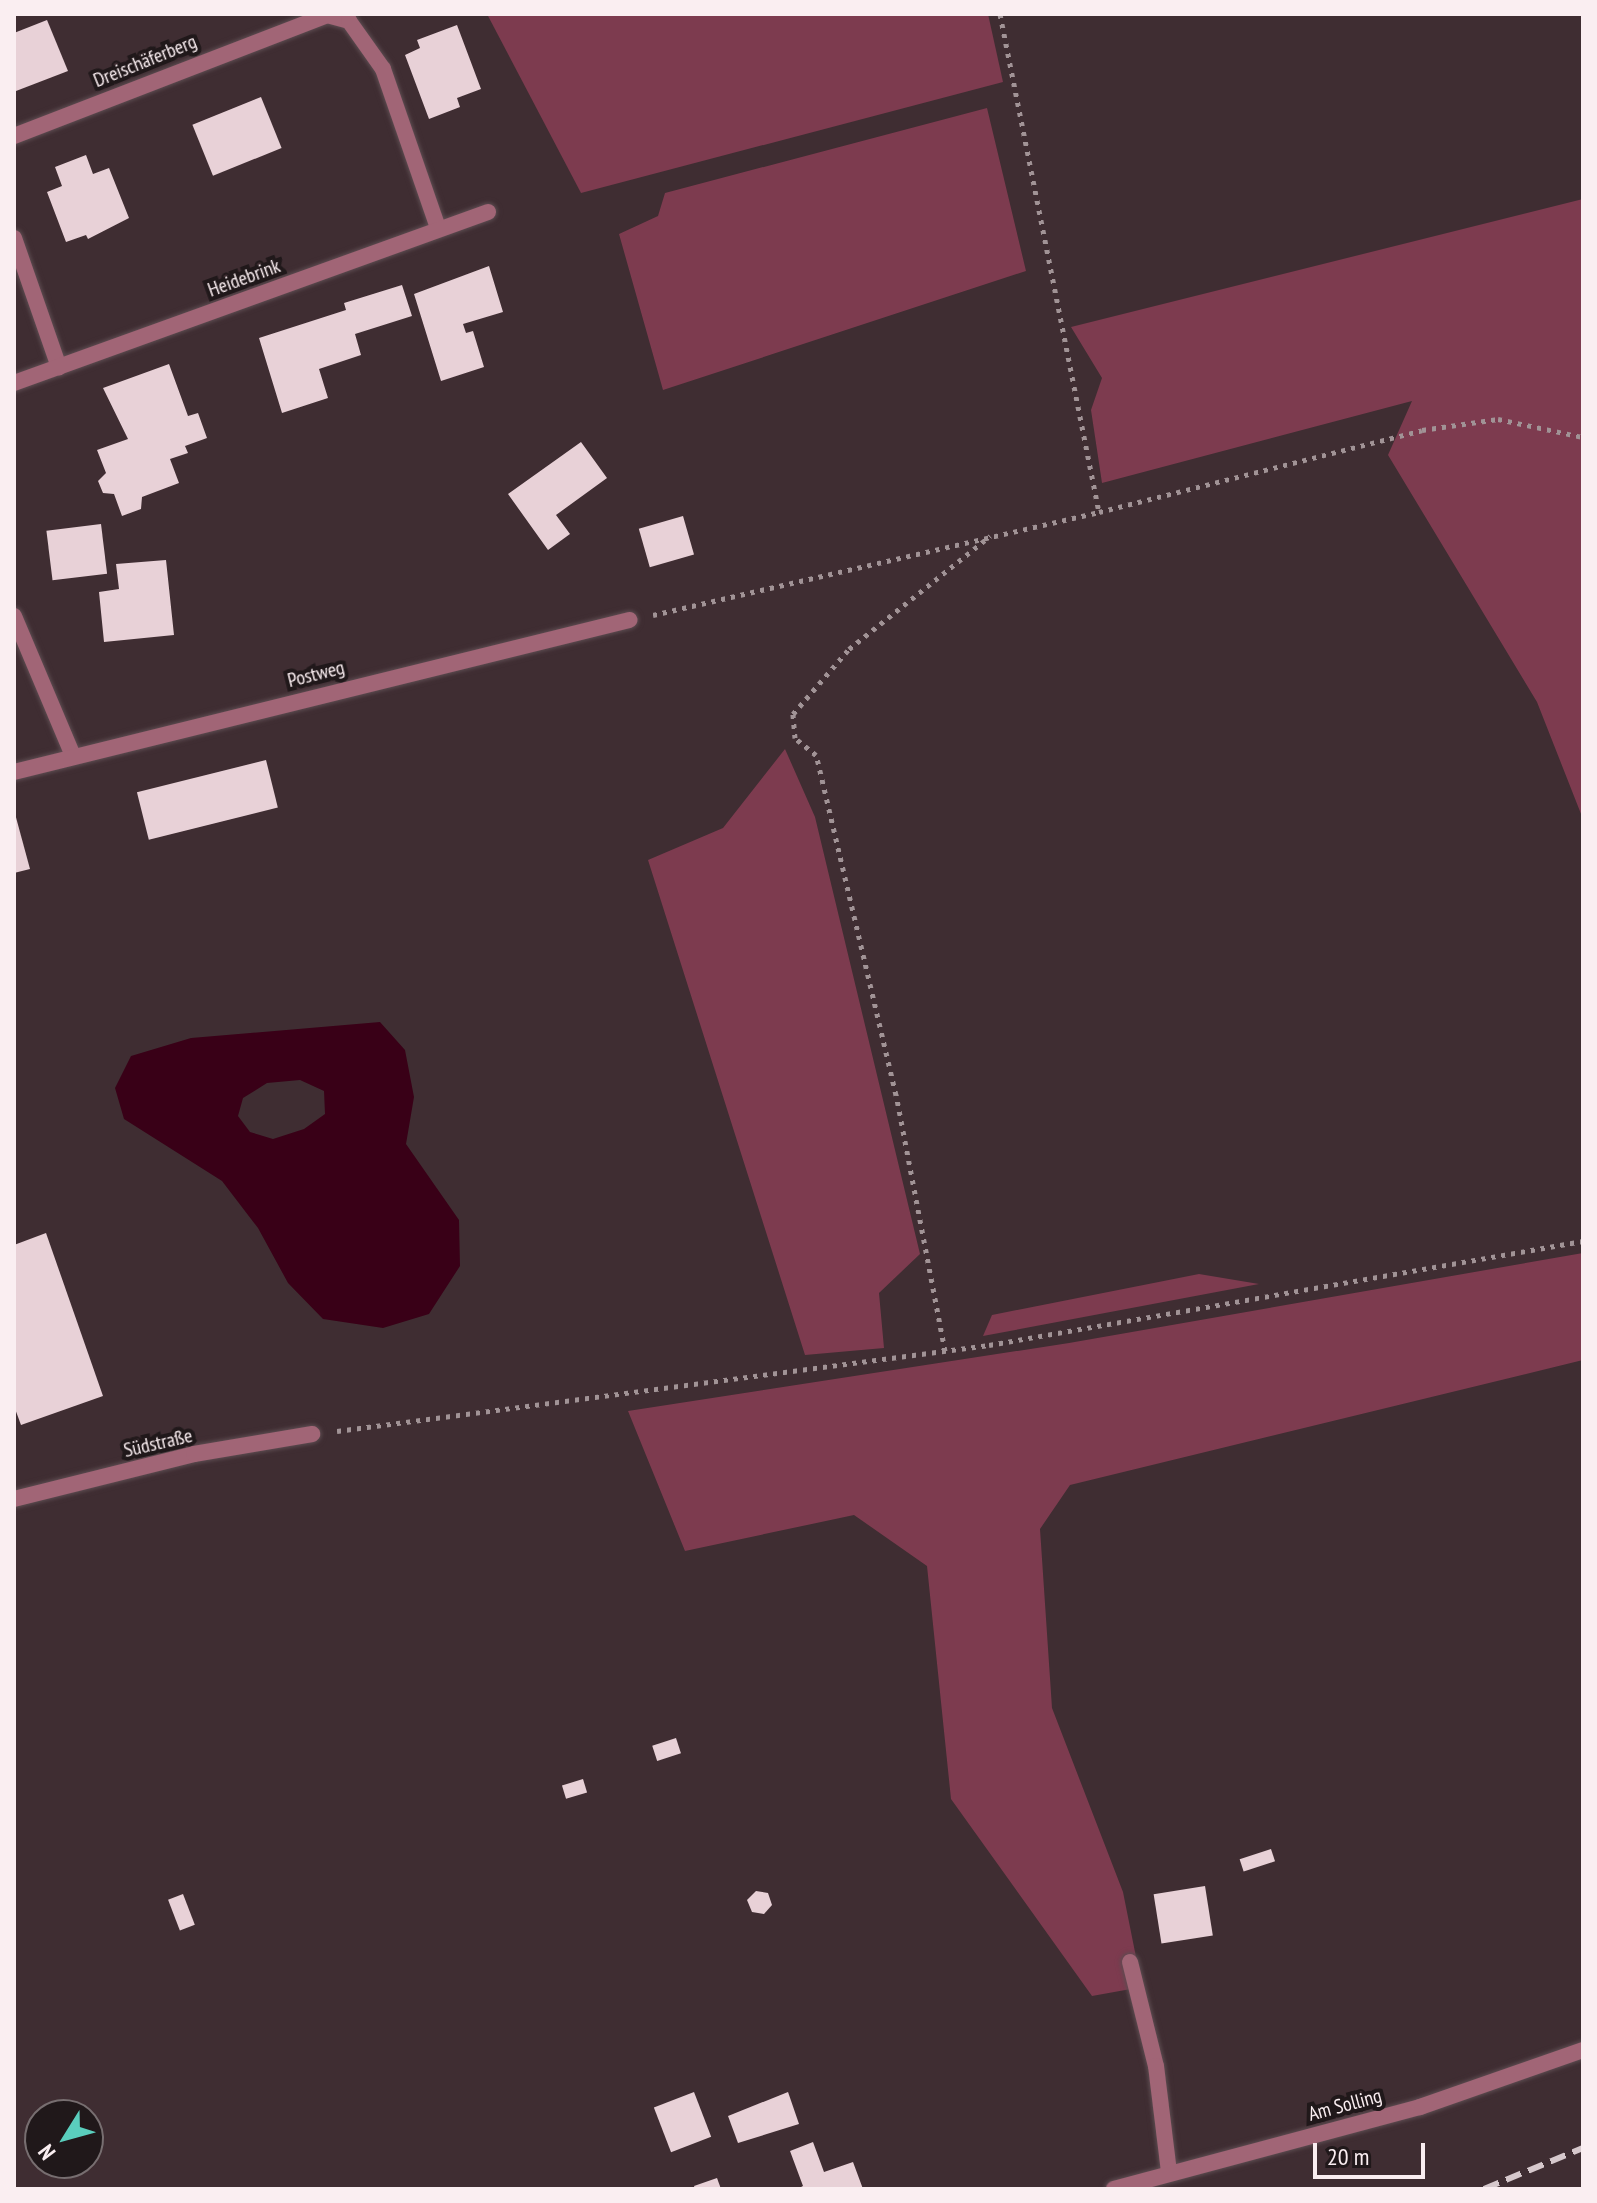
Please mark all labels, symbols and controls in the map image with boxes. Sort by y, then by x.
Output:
street label: Dreischäferberg [90,29,200,93]
street label: Heidebrink [205,254,283,302]
street label: Postweg [285,655,347,693]
street label: Südstraße [121,1423,195,1463]
street label: Am Solling [1306,2084,1384,2126]
north arrow [24,2099,104,2179]
scale bar [1317,2127,1429,2177]
text: N [32,2139,61,2165]
text: 20 m [1327,2141,1369,2172]

